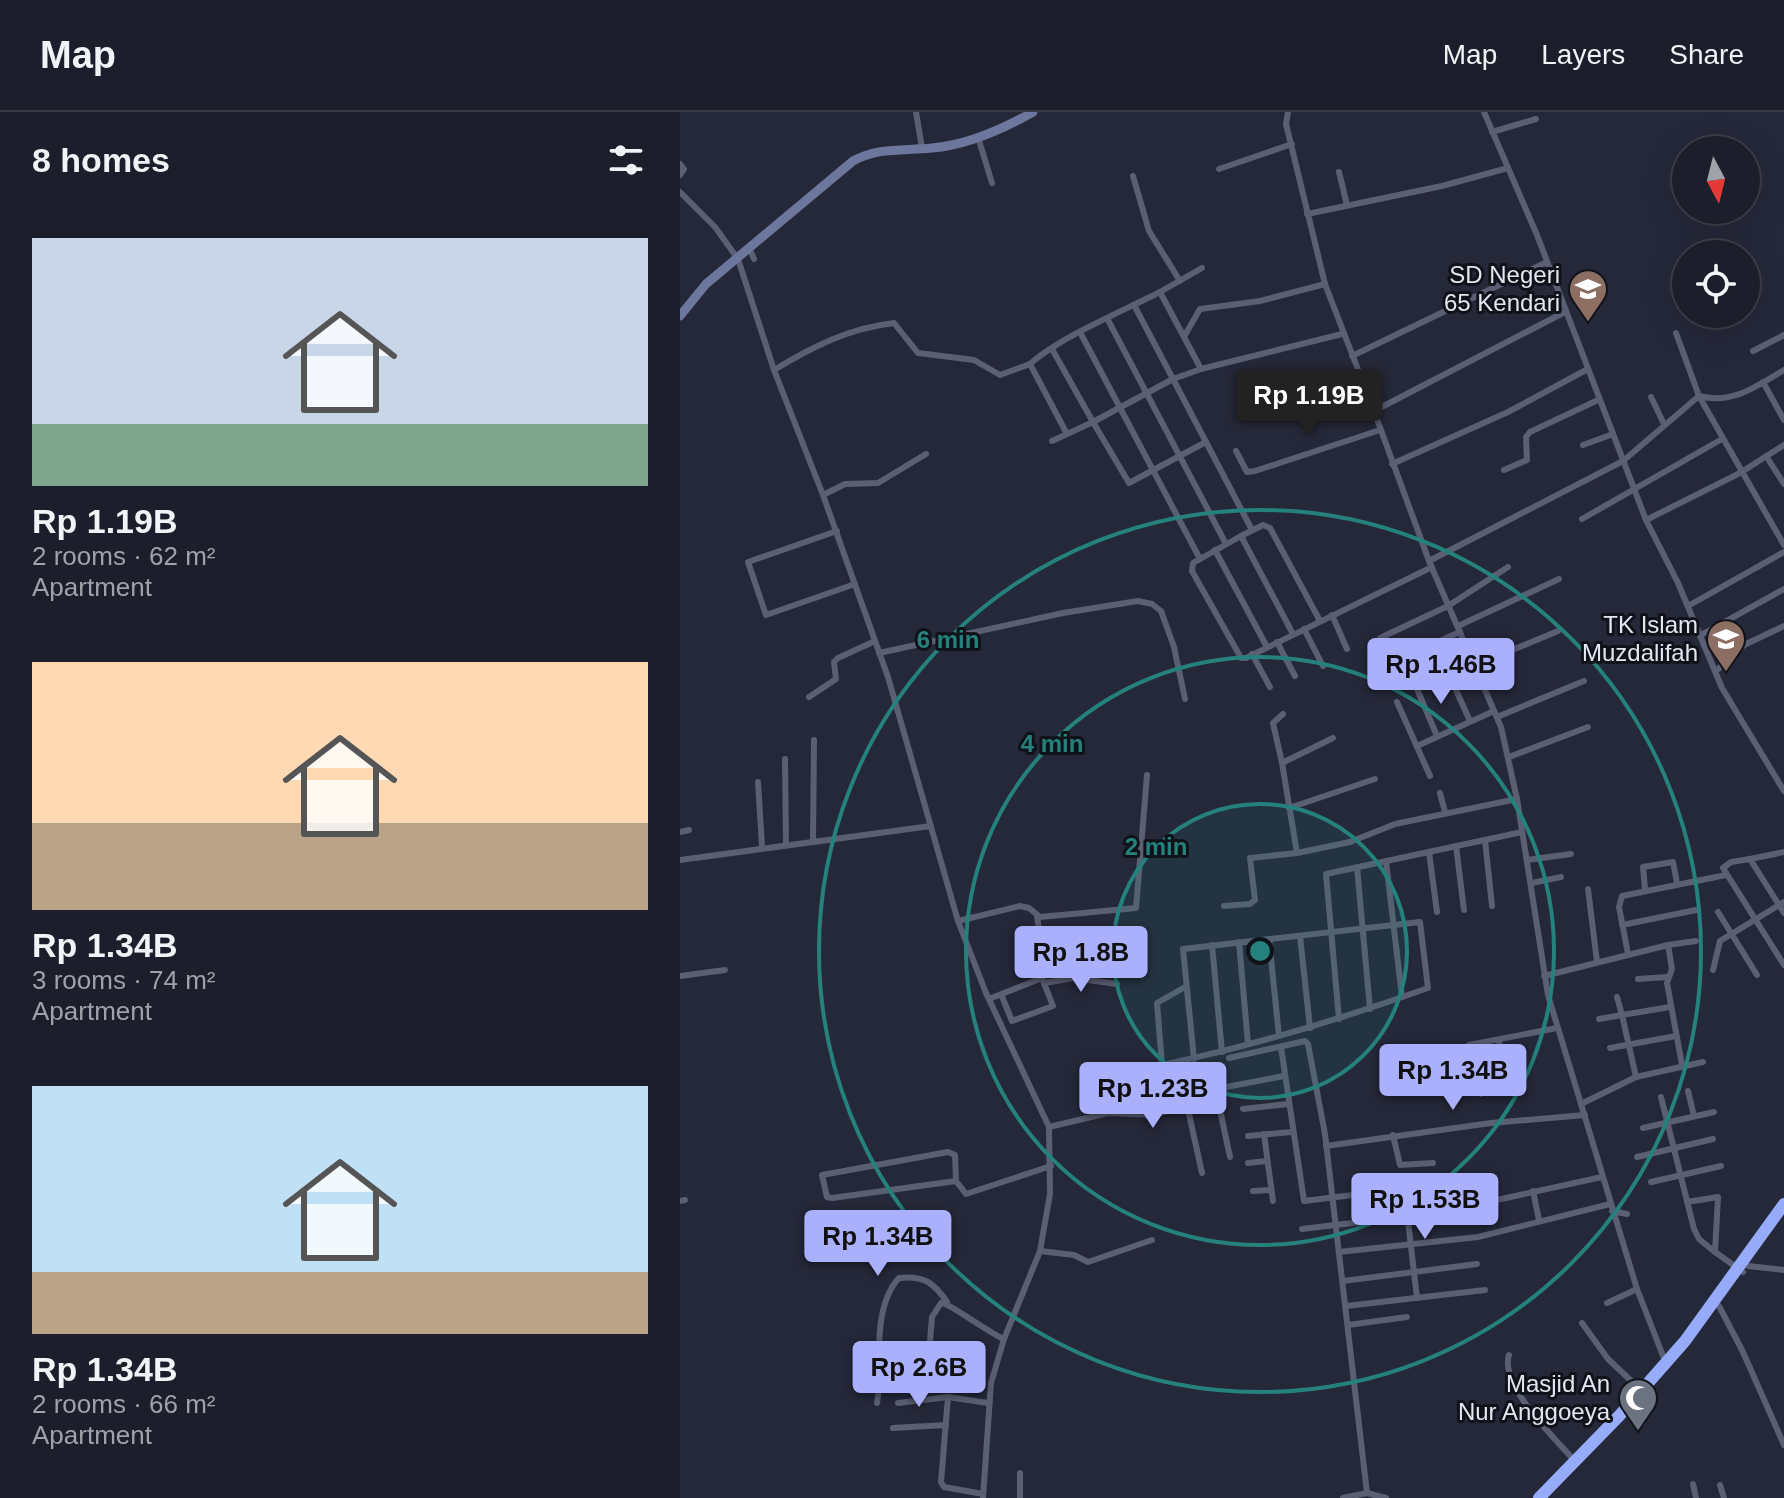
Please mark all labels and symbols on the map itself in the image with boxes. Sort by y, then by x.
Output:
north arrow [1672,136,1760,224]
place label: SD Negeri 65 Kendari [1444,261,1560,316]
school or university icon: SD Negeri 65 Kendari [1567,268,1609,323]
pin: Rp 1.19B [1226,369,1392,437]
place label: TK Islam Muzdalifah [1582,611,1698,666]
school or university icon: TK Islam Muzdalifah [1705,618,1747,673]
text: 6 min [917,626,979,653]
pin: Rp 1.46B [1358,638,1524,706]
text: 4 min [1021,730,1083,757]
text: 2 min [1125,833,1187,860]
pin: Rp 1.8B [1007,926,1155,994]
centre of rings [1246,937,1274,965]
pin: Rp 1.34B [1370,1044,1536,1112]
pin: Rp 1.23B [1070,1062,1236,1130]
pin: Rp 1.53B [1342,1173,1508,1241]
pin: Rp 1.34B [795,1210,961,1278]
pin: Rp 2.6B [845,1341,993,1409]
place label: Masjid An Nur Anggoeya [1458,1370,1611,1425]
mosque icon: Masjid An Nur Anggoeya [1617,1377,1659,1432]

